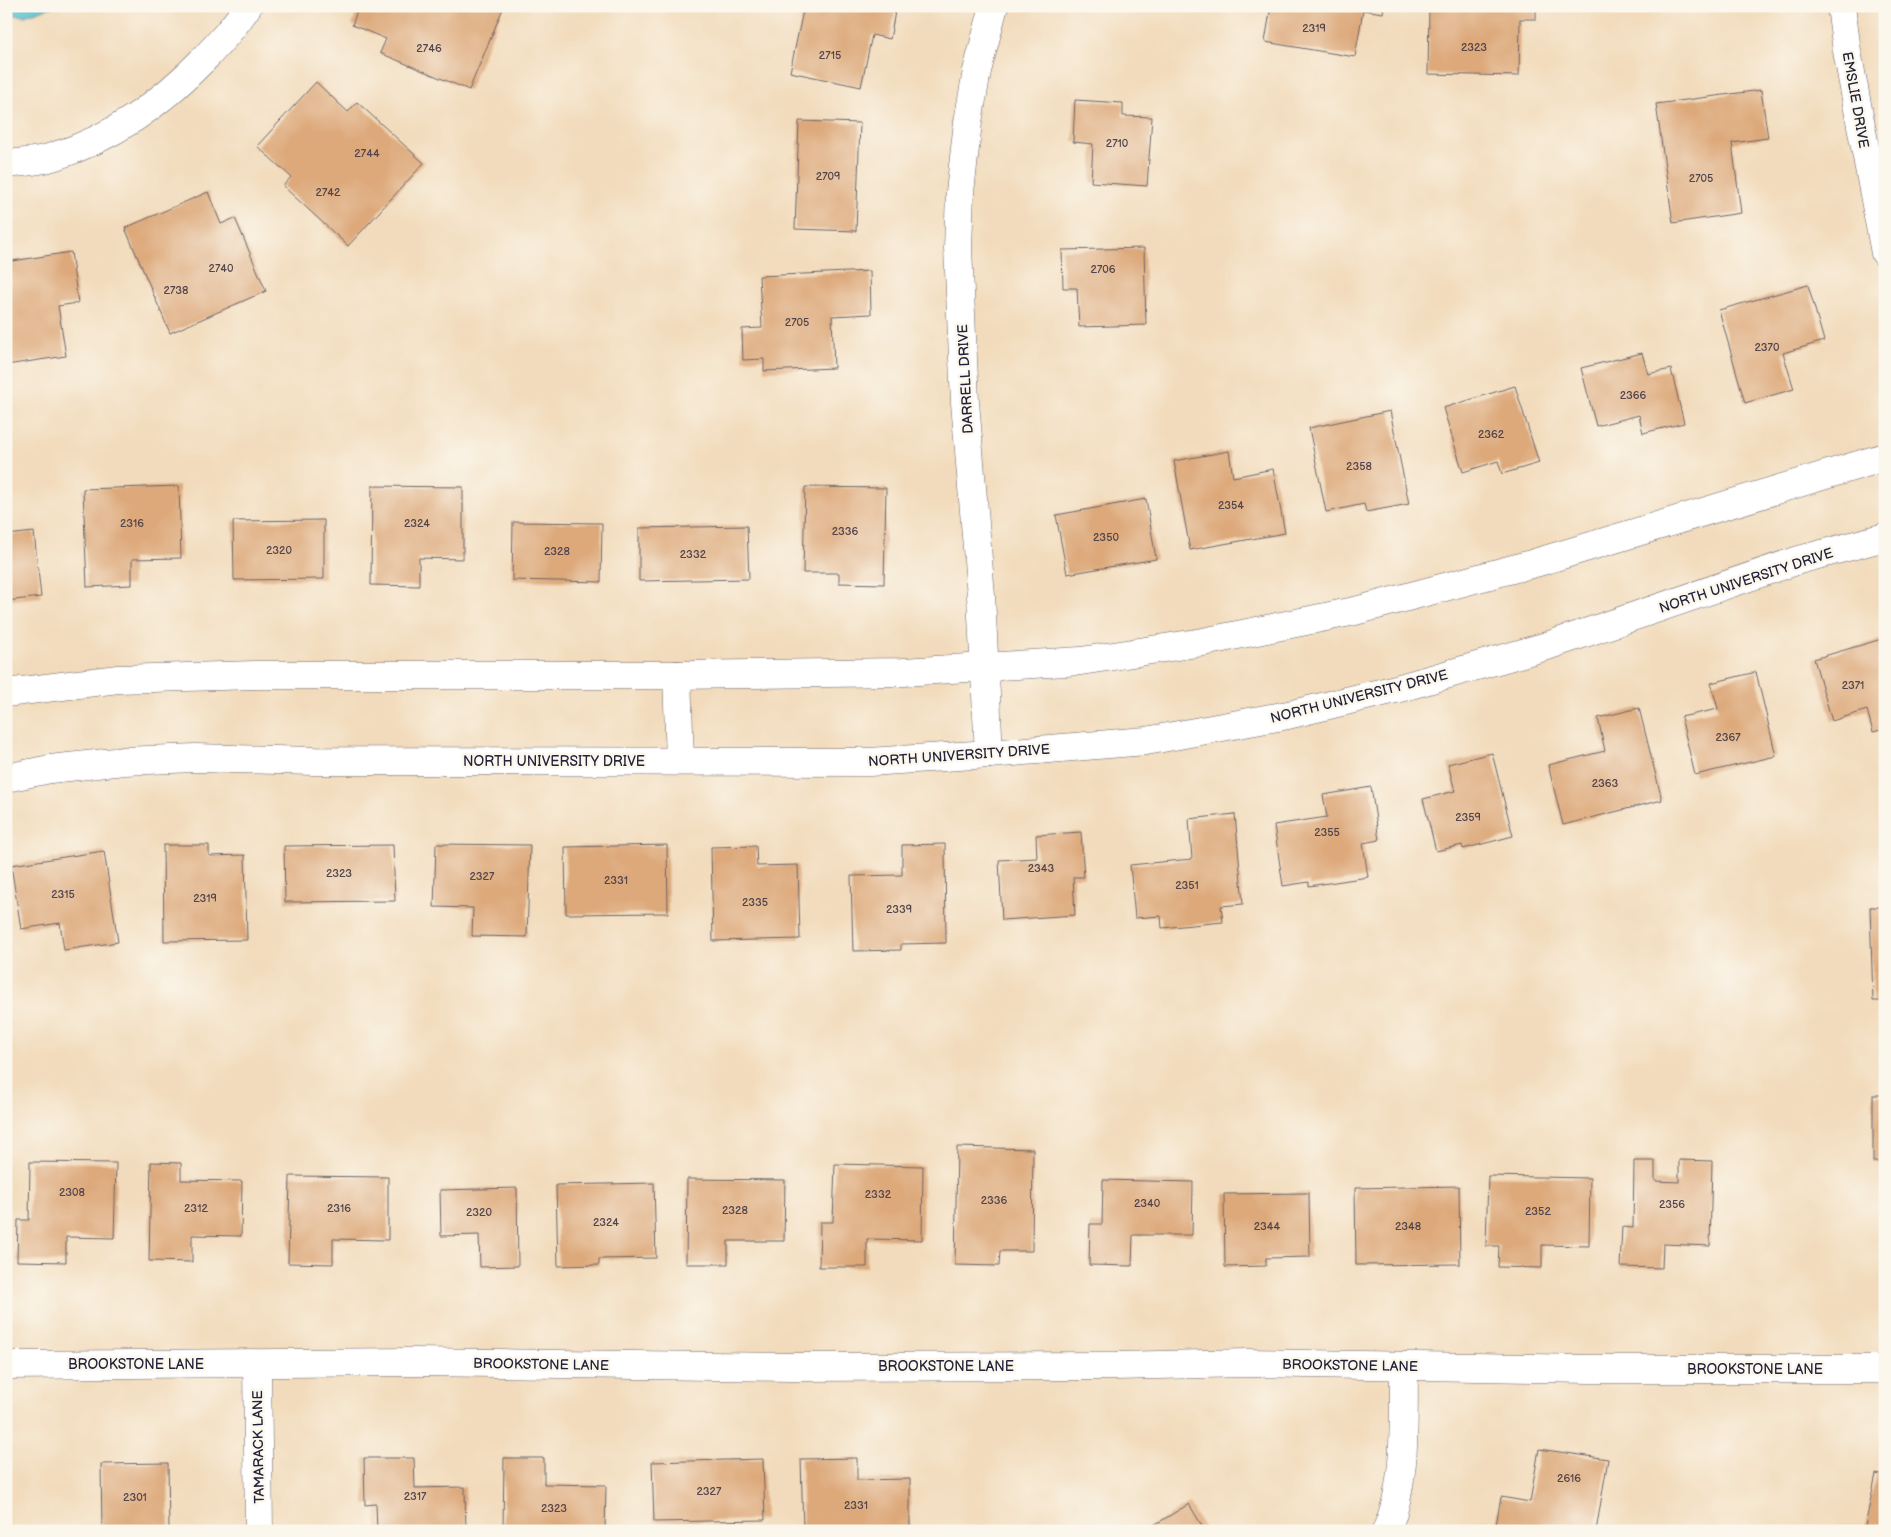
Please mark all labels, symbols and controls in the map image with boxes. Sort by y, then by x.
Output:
house number: 2319 [1302,22,1326,35]
house number: 2323 [1461,41,1487,54]
house number: 2746 [416,42,442,55]
house number: 2715 [819,49,841,62]
street label: EMSLIE DRIVE [1839,51,1872,150]
house number: 2710 [1106,137,1129,150]
house number: 2744 [354,147,380,160]
house number: 2709 [816,170,840,183]
house number: 2705 [1689,172,1713,185]
house number: 2742 [315,186,341,199]
house number: 2740 [208,262,234,275]
house number: 2706 [1090,263,1116,276]
house number: 2738 [163,284,189,297]
house number: 2705 [785,316,809,329]
street label: DARRELL DRIVE [954,324,977,434]
house number: 2370 [1755,341,1780,354]
house number: 2366 [1620,389,1647,402]
house number: 2362 [1478,428,1505,441]
house number: 2358 [1346,460,1372,473]
house number: 2354 [1218,499,1244,512]
house number: 2316 [120,517,144,530]
house number: 2324 [404,517,430,530]
house number: 2336 [832,525,859,538]
house number: 2350 [1093,531,1119,544]
house number: 2320 [266,544,293,557]
street label: NORTH UNIVERSITY DRIVE [1657,544,1835,617]
house number: 2328 [544,545,570,558]
house number: 2332 [680,548,707,561]
street label: NORTH UNIVERSITY DRIVE [1269,666,1450,727]
house number: 2371 [1842,679,1864,692]
house number: 2367 [1715,731,1741,744]
street label: NORTH UNIVERSITY DRIVE [868,741,1050,770]
street label: NORTH UNIVERSITY DRIVE [463,753,645,770]
house number: 2363 [1592,777,1618,790]
house number: 2359 [1455,811,1481,824]
house number: 2355 [1314,826,1340,839]
house number: 2343 [1028,862,1054,875]
house number: 2323 [326,867,352,880]
house number: 2327 [470,870,495,883]
house number: 2331 [604,874,628,887]
house number: 2351 [1175,879,1199,892]
house number: 2315 [51,888,75,901]
house number: 2319 [193,892,217,905]
house number: 2335 [742,896,768,909]
house number: 2339 [886,903,912,916]
house number: 2308 [59,1186,85,1199]
house number: 2332 [865,1188,892,1201]
house number: 2336 [981,1194,1008,1207]
house number: 2340 [1134,1197,1161,1210]
house number: 2356 [1659,1198,1685,1211]
house number: 2312 [184,1202,208,1215]
house number: 2316 [327,1202,351,1215]
house number: 2328 [722,1204,748,1217]
house number: 2352 [1525,1205,1551,1218]
house number: 2320 [466,1206,493,1219]
house number: 2324 [593,1216,619,1229]
house number: 2344 [1254,1220,1281,1233]
house number: 2348 [1395,1220,1421,1233]
street label: BROOKSTONE LANE [473,1355,609,1374]
street label: BROOKSTONE LANE [68,1356,204,1373]
street label: BROOKSTONE LANE [1282,1356,1418,1375]
street label: BROOKSTONE LANE [878,1358,1014,1375]
street label: BROOKSTONE LANE [1687,1361,1823,1378]
street label: TAMARACK LANE [249,1390,268,1504]
house number: 2616 [1557,1472,1581,1485]
house number: 2327 [697,1485,722,1498]
house number: 2317 [404,1490,427,1503]
house number: 2301 [123,1491,147,1504]
house number: 2331 [844,1499,868,1512]
house number: 2323 [541,1502,567,1515]

